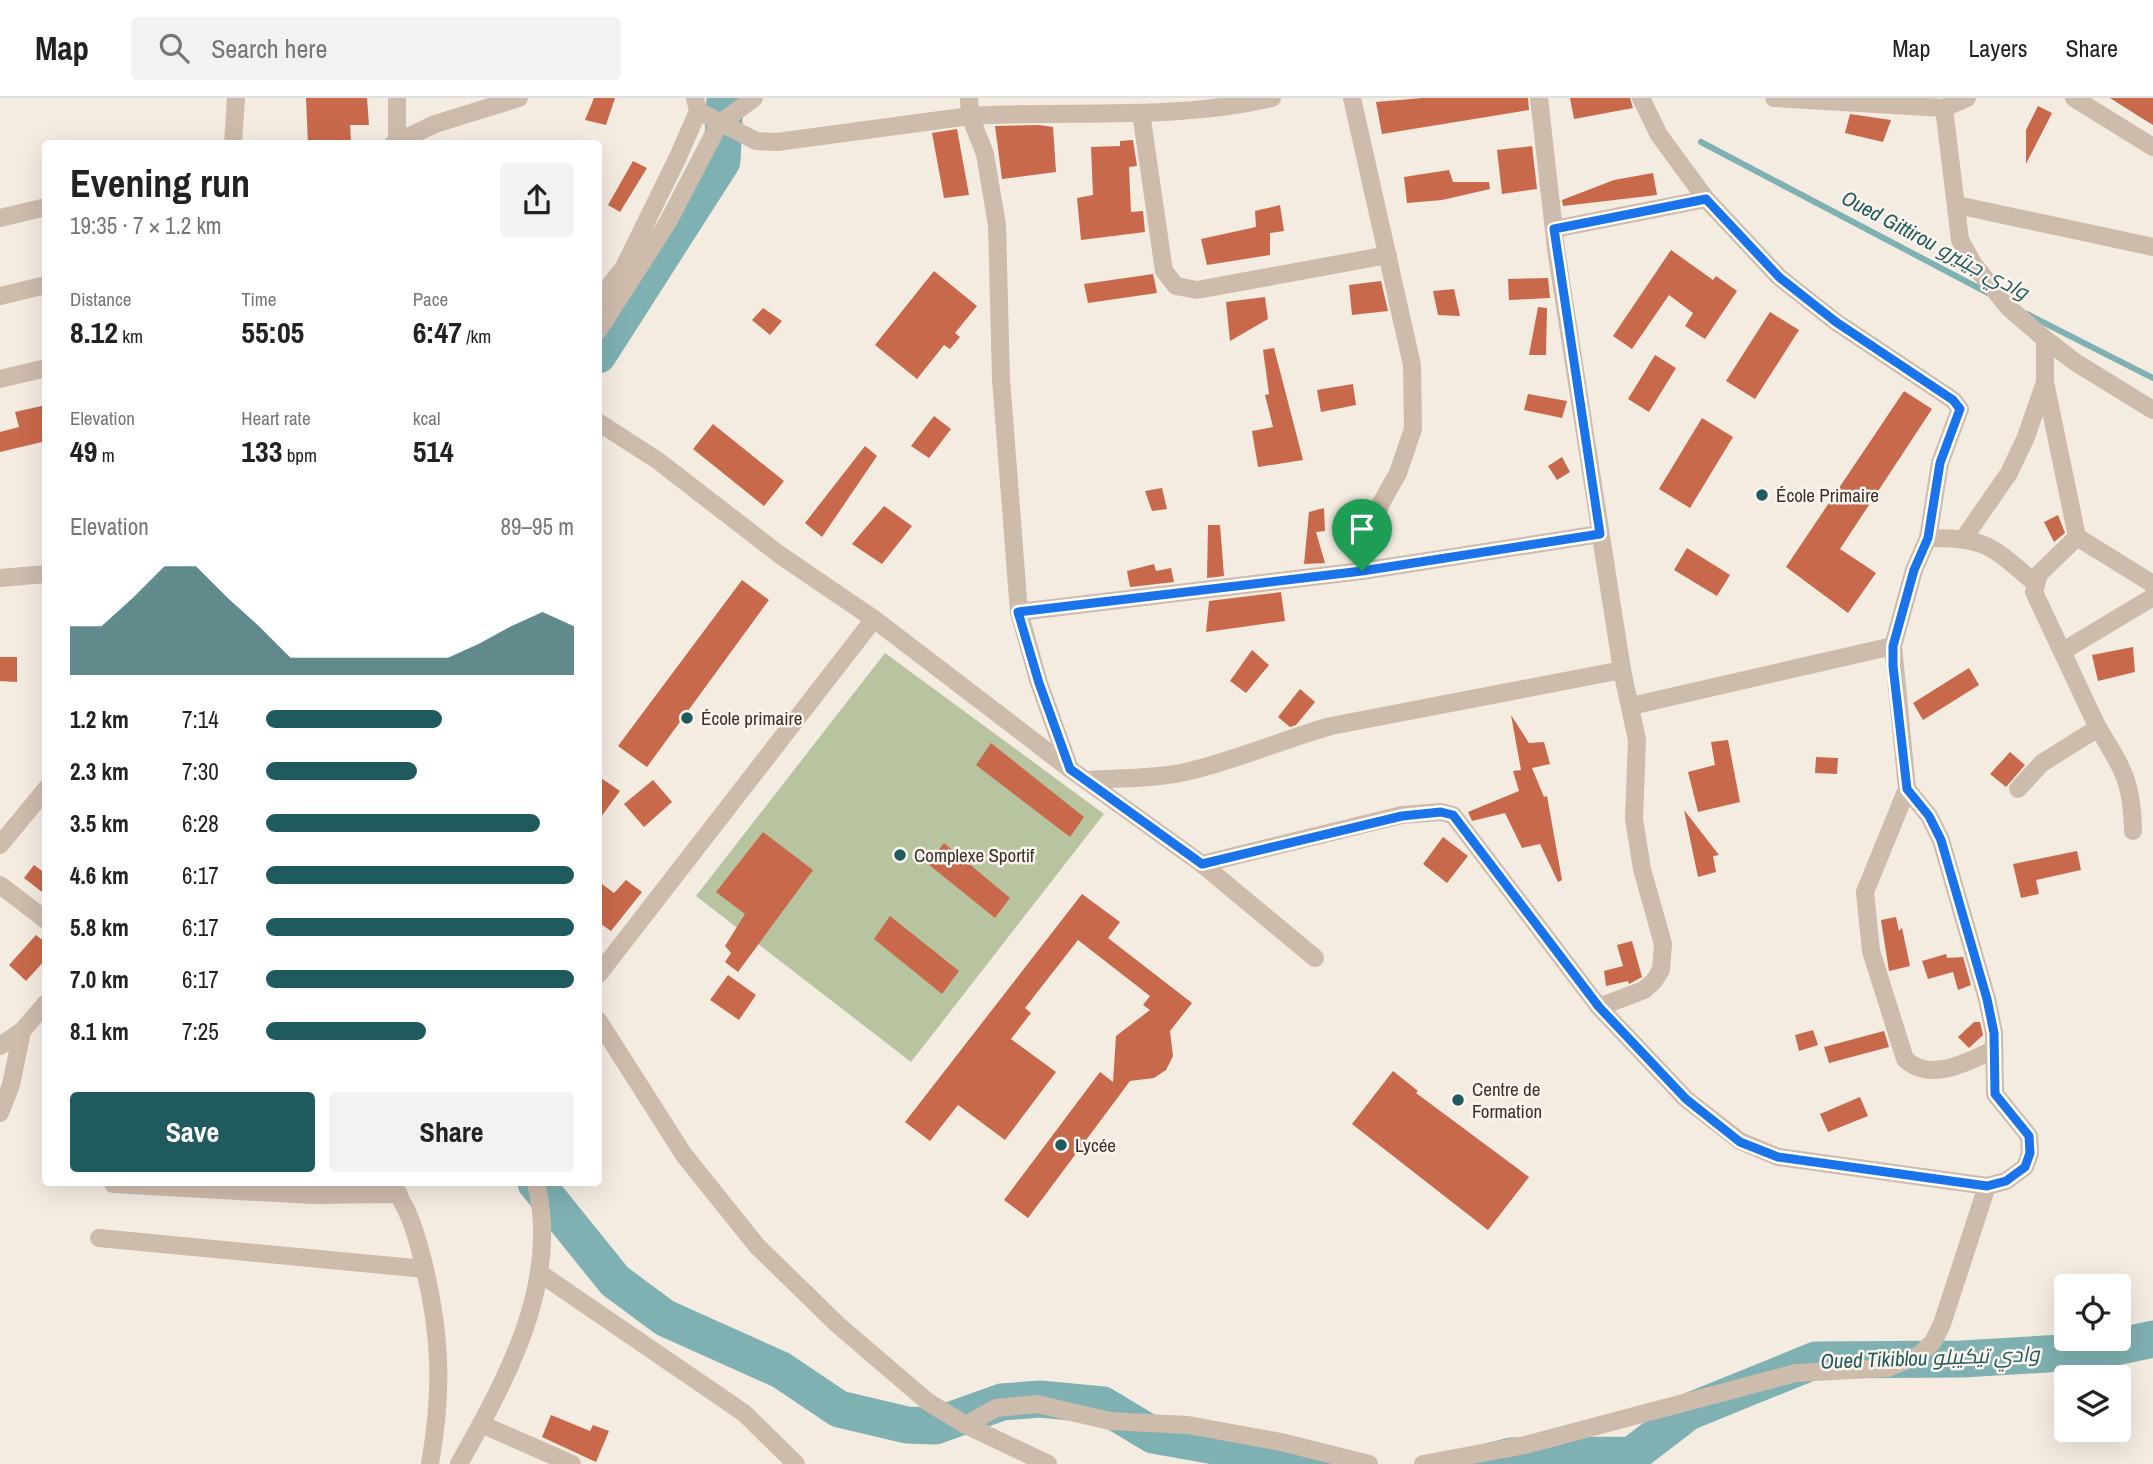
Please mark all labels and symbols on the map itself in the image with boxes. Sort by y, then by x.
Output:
water label: Oued Gittirou وادي جيتيرو [1835,183,2035,310]
place label: École Primaire [1776,482,1879,508]
marker: École Primaire [1754,487,1770,503]
pin [1332,499,1392,571]
place label: École primaire [701,705,802,731]
marker: École primaire [679,710,695,726]
place label: Complexe Sportif [914,842,1035,868]
marker: Complexe Sportif [892,847,908,863]
place label: Centre de Formation [1472,1076,1542,1124]
marker: Centre de Formation [1450,1092,1466,1108]
place label: Lycée [1075,1132,1116,1158]
marker: Lycée [1053,1137,1069,1153]
water label: Oued Tikiblou وادي تيكيبلو [1820,1339,2042,1379]

